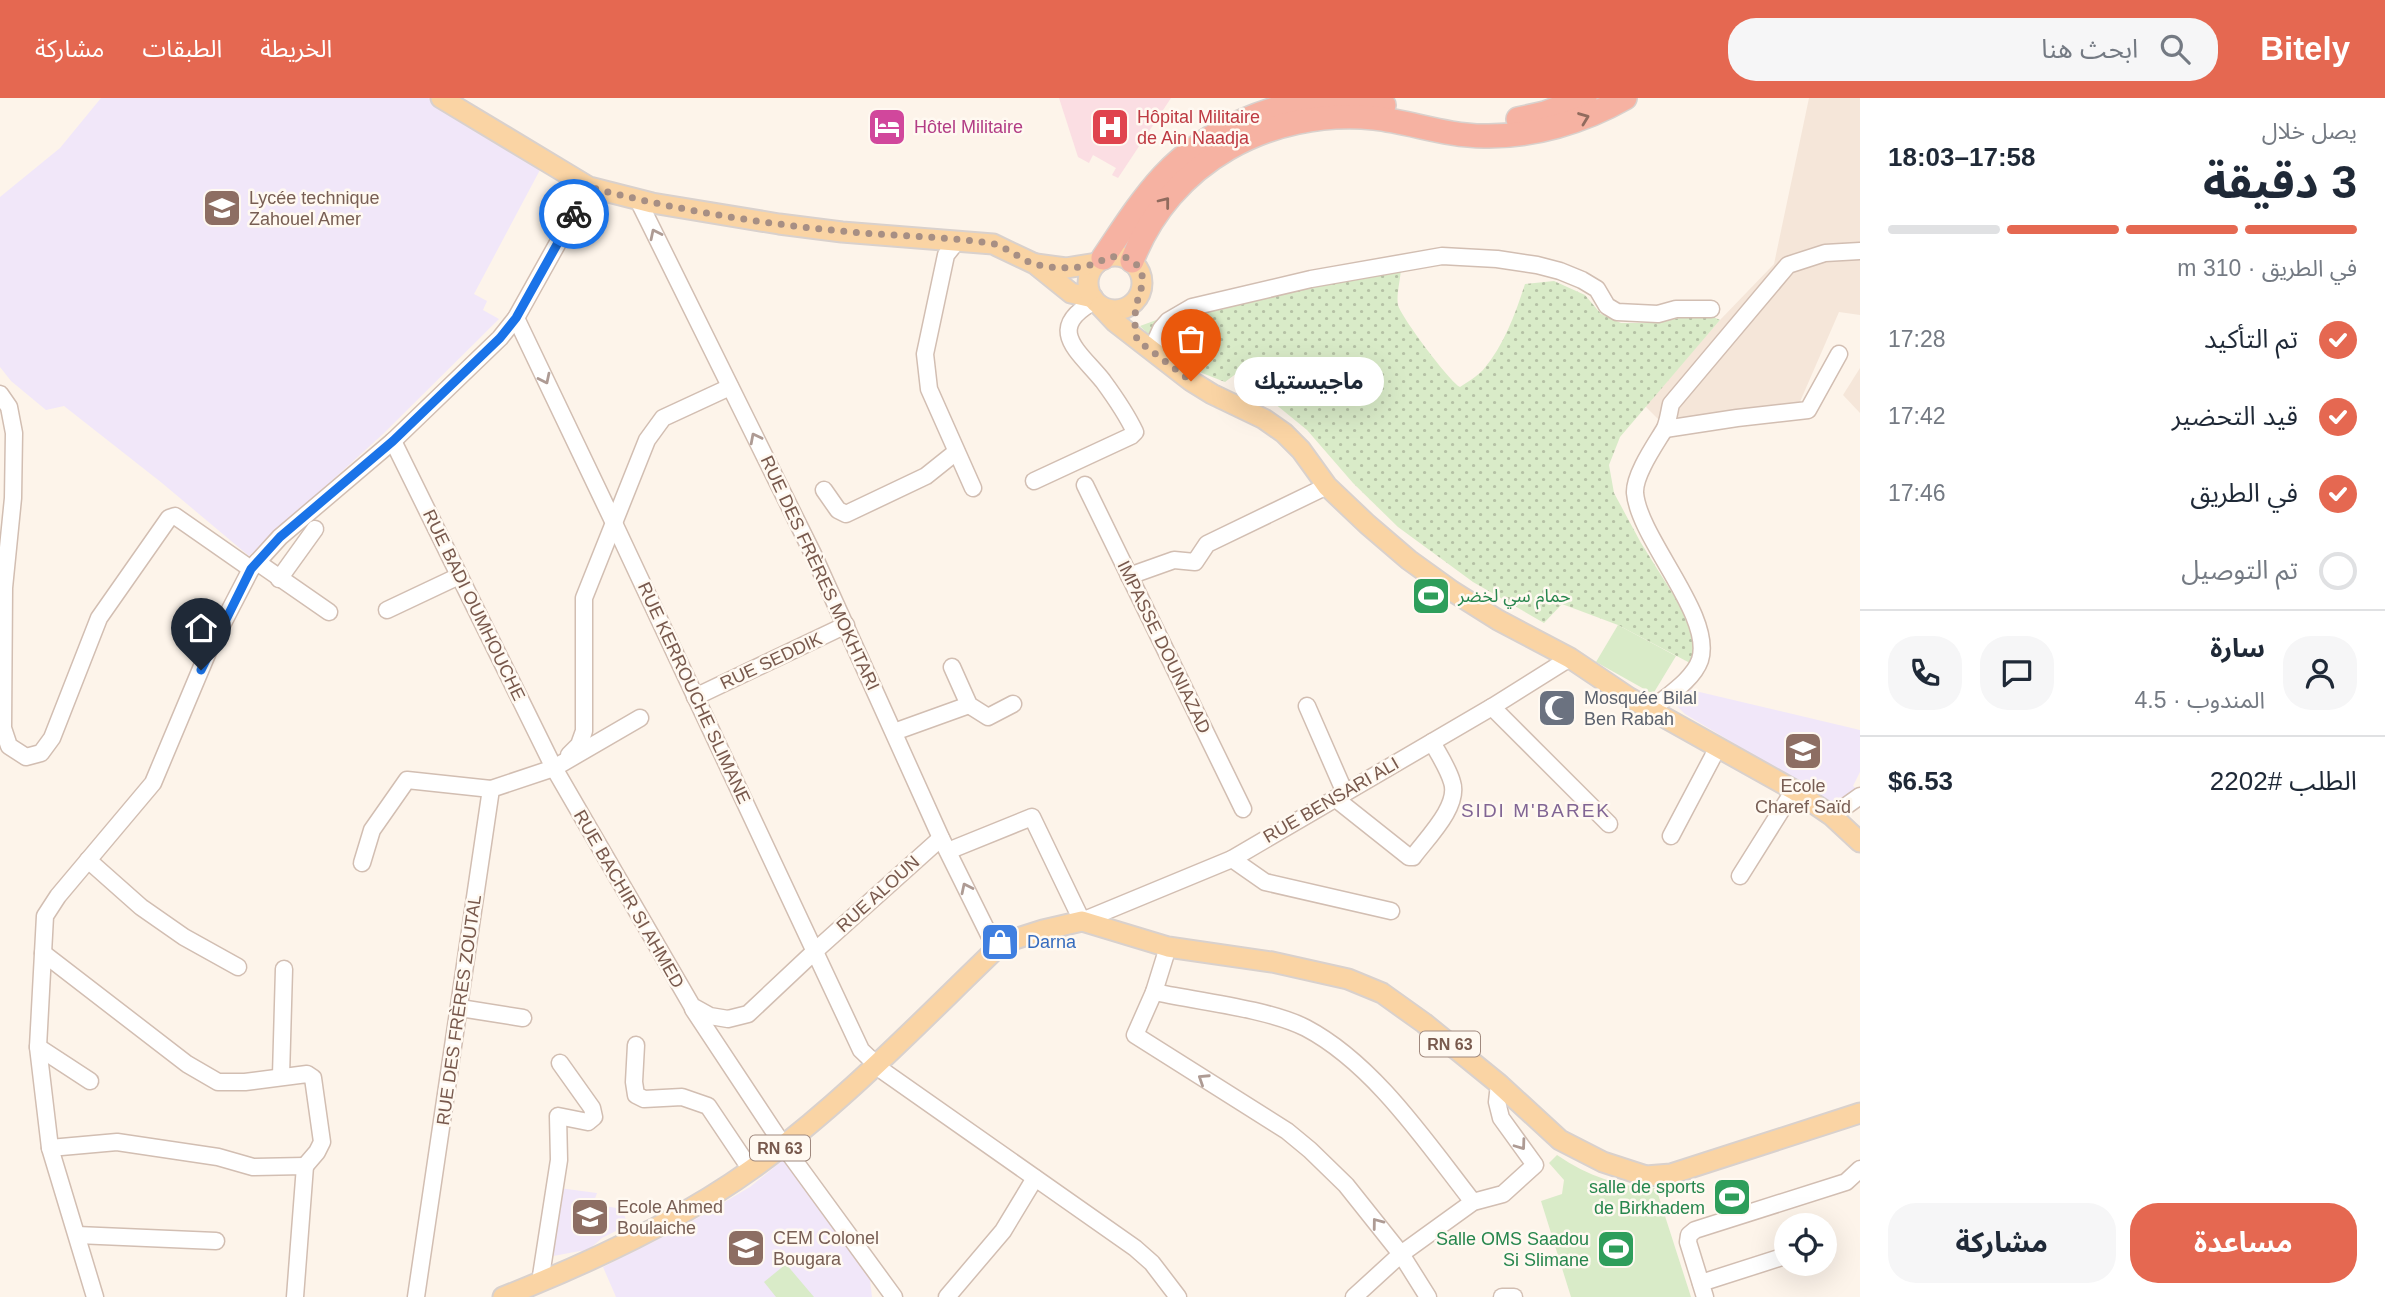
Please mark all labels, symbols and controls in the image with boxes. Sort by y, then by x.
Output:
search box [1728,18,2218,81]
icon: search [2156,30,2194,68]
text: Bitely [2260,30,2350,67]
text: ابحث هنا [2041,34,2138,64]
text: مشاركة [35,35,104,62]
text: الطبقات [142,35,222,62]
text: الخريطة [260,35,332,62]
hotel icon: Hôtel Militaire [866,106,908,148]
hospital icon: Hôpital Militaire de Ain Naadja [1089,106,1131,148]
place label: Hôpital Militaire de Ain Naadja [1137,107,1260,148]
one-way arrow [1577,112,1589,126]
place label: Hôtel Militaire [914,117,1023,137]
text: يصل خلال [2262,118,2357,144]
text: 17:58–18:03 [1888,142,2035,172]
text: 3 دقيقة [2203,156,2357,208]
courier [539,179,609,249]
school or university icon: Lycée technique Zahouel Amer [201,187,243,229]
place label: Lycée technique Zahouel Amer [249,188,379,229]
icon: bike [555,195,593,233]
one-way arrow [1157,197,1170,210]
one-way arrow [649,229,663,241]
text: في الطريق · 310 m [2177,255,2357,281]
pin [1161,309,1221,381]
icon: bag [1172,320,1210,358]
icon: check [2319,321,2357,359]
text: تم التأكيد [2204,324,2298,354]
text: 17:28 [1888,326,1946,352]
callout: ماجيستيك [1233,356,1384,406]
text: ماجيستيك [1254,368,1364,394]
one-way arrow [537,372,551,385]
icon: check [2319,398,2357,436]
text: قيد التحضير [2172,401,2298,431]
text: 17:42 [1888,403,1946,429]
one-way arrow [750,433,764,445]
street label: RUE DES FRÈRES MOKHTARI [757,452,883,694]
icon: check [2319,475,2357,513]
text: في الطريق [2190,478,2298,508]
text: 17:46 [1888,480,1946,506]
street label: RUE BADI OUMHOUCHE [419,506,529,704]
text: تم التوصيل [2181,555,2298,585]
street label: IMPASSE DOUNIAZAD [1113,557,1215,737]
sports icon: حمام سي لخضر [1410,575,1452,617]
street label: RUE KERROUCHE SLIMANE [634,579,754,807]
place label: حمام سي لخضر [1457,586,1571,610]
pin [171,598,231,670]
icon: home [182,609,220,647]
street label: RUE SEDDIK [717,629,825,693]
text: سارة [2210,633,2265,663]
button: phone [1888,636,1962,710]
button: chat [1980,636,2054,710]
button: person [2283,636,2357,710]
mosque icon: Mosquée Bilal Ben Rabah [1536,687,1578,729]
text: المندوب · 4.5 [2135,687,2265,713]
place label: Mosquée Bilal Ben Rabah [1584,688,1697,729]
school or university icon: Ecole Charef Saïd [1782,730,1824,772]
street label: RUE BENSARI ALI [1260,753,1402,847]
text: $6.53 [1888,766,1953,796]
text: الطلب #2202 [2210,766,2357,796]
place label: Ecole Charef Saïd [1755,776,1851,817]
district label: SIDI M'BAREK [1461,800,1611,821]
street label: RUE BACHIR SI AHMED [570,807,688,991]
street label: RUE ALOUN [833,852,923,936]
one-way arrow [961,883,975,895]
street label: RUE DES FRÈRES ZOUTAL [433,893,485,1127]
shop icon: Darna [979,921,1021,963]
place label: Darna [1027,932,1077,952]
road number: RN 63 [1420,1032,1480,1056]
one-way arrow [1198,1074,1211,1087]
road number: RN 63 [750,1136,810,1160]
one-way arrow [1513,1137,1525,1150]
sports icon: salle de sports de Birkhadem [1711,1176,1753,1218]
place label: salle de sports de Birkhadem [1589,1177,1705,1218]
school or university icon: Ecole Ahmed Boulaiche [569,1196,611,1238]
place label: Ecole Ahmed Boulaiche [617,1197,723,1238]
button: مشاركة [1888,1203,2116,1283]
button: مساعدة [2130,1203,2357,1283]
map controls [1774,1213,1837,1276]
button: locate [1774,1213,1837,1276]
one-way arrow [1373,1218,1385,1230]
school or university icon: CEM Colonel Bougara [725,1227,767,1269]
place label: CEM Colonel Bougara [773,1228,879,1269]
sports icon: Salle OMS Saadou Si Slimane [1595,1228,1637,1270]
place label: Salle OMS Saadou Si Slimane [1436,1229,1589,1270]

